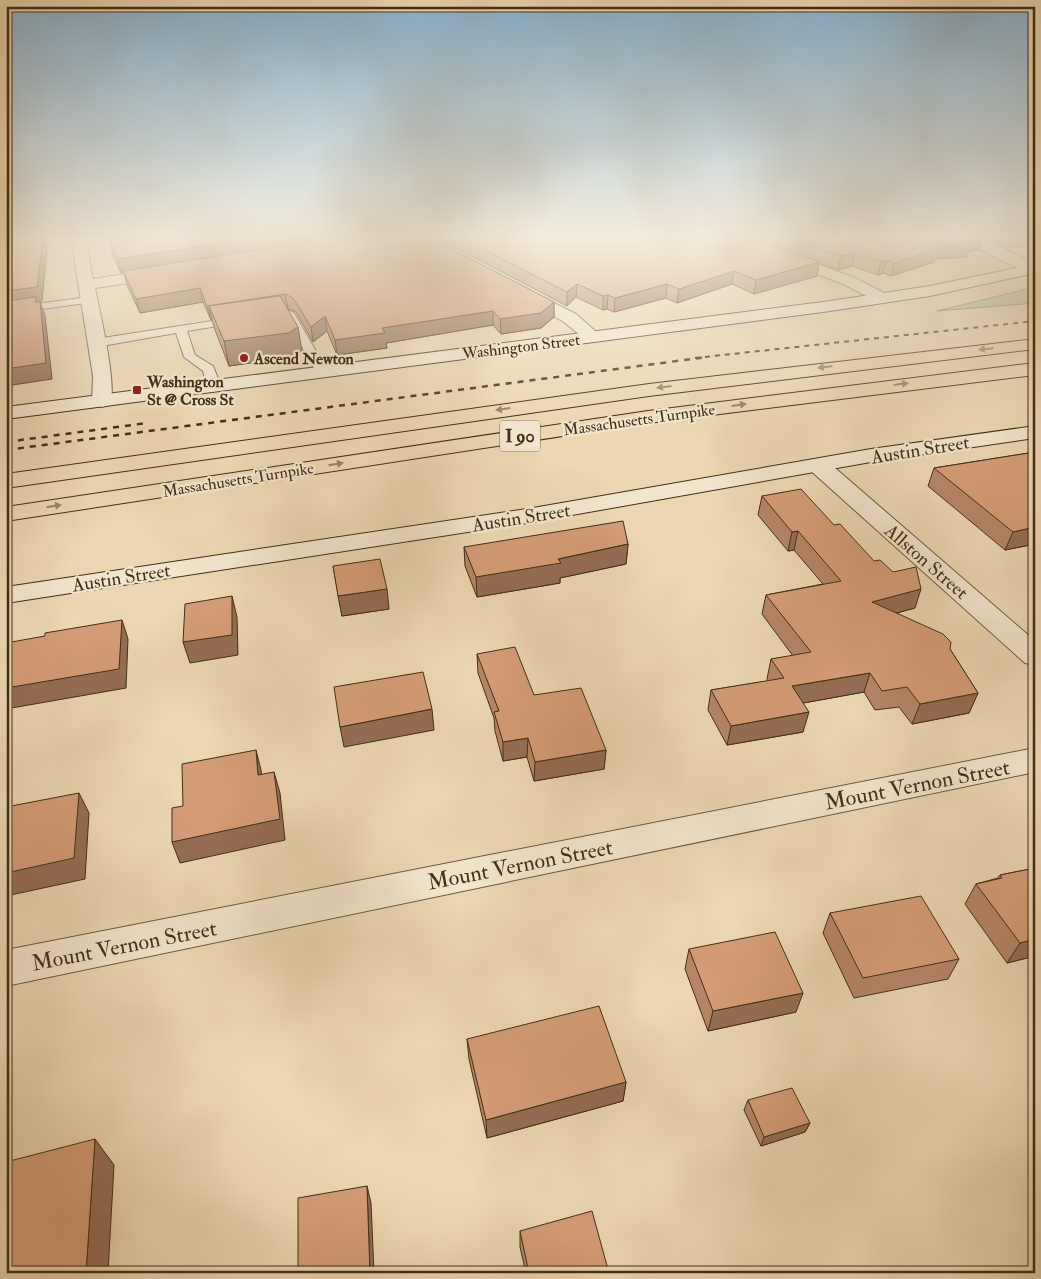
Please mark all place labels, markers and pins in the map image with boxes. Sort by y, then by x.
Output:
place label: Ascend Newton [253,349,355,369]
marker: Ascend Newton [238,352,250,364]
place label: Washington St @ Cross St [146,372,234,410]
marker: Washington St @ Cross St [131,384,143,396]

